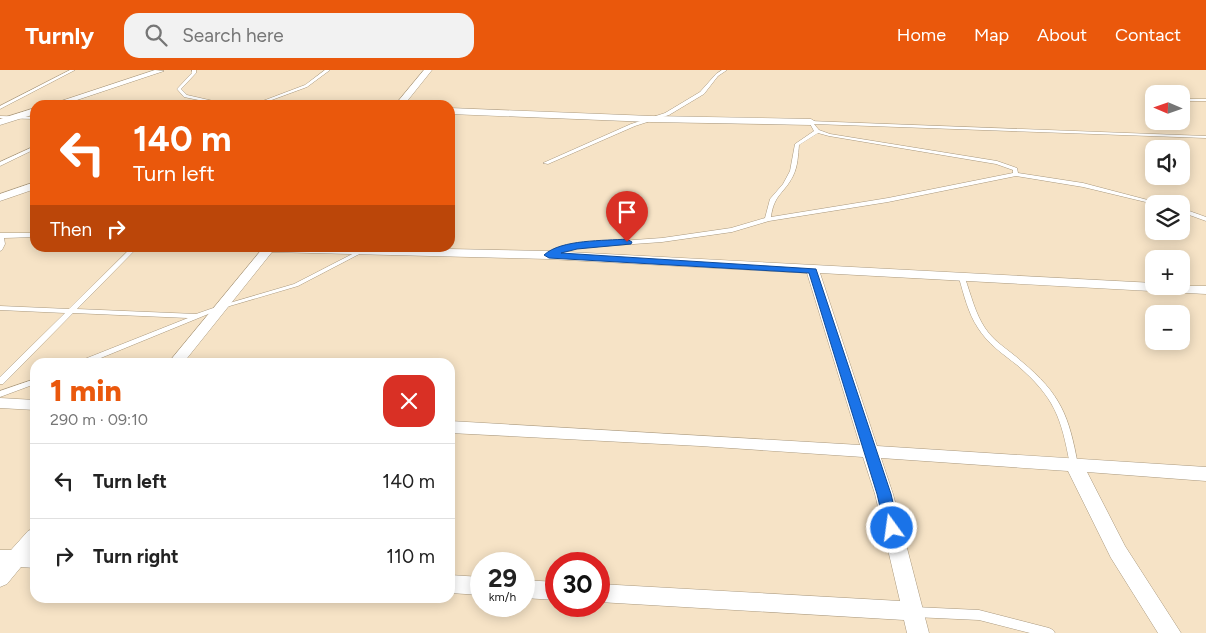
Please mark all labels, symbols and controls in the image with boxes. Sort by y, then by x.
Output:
search box [124,13,474,58]
text: Turnly [25,21,94,50]
icon: search [142,21,170,49]
text: Search here [182,24,284,47]
text: Home [897,24,946,46]
text: Map [974,24,1009,46]
text: About [1037,24,1087,46]
text: Contact [1115,24,1181,46]
north arrow [1145,85,1190,130]
map controls [1145,85,1190,350]
text: 140 m [133,118,231,160]
icon: left [50,120,115,185]
button: sound [1145,140,1190,185]
text: Turn left [133,160,215,187]
pin [606,191,648,242]
button: layers [1145,195,1190,240]
icon: arrive [613,198,641,226]
icon: right [102,215,130,243]
text: Then [50,218,92,241]
button: + [1145,250,1190,295]
button: − [1145,305,1190,350]
text: 1 min [50,372,122,409]
button: close [383,375,435,427]
text: 290 m · 09:10 [50,410,148,429]
icon: left [50,467,78,495]
text: Turn left [93,470,167,493]
text: 140 m [382,470,435,493]
position arrow [865,501,917,553]
icon: right [50,542,78,570]
text: Turn right [93,545,179,568]
text: 110 m [386,545,435,568]
speed limit sign: 30 [545,552,610,617]
text: 29 [488,563,517,593]
text: km/h [489,590,516,604]

